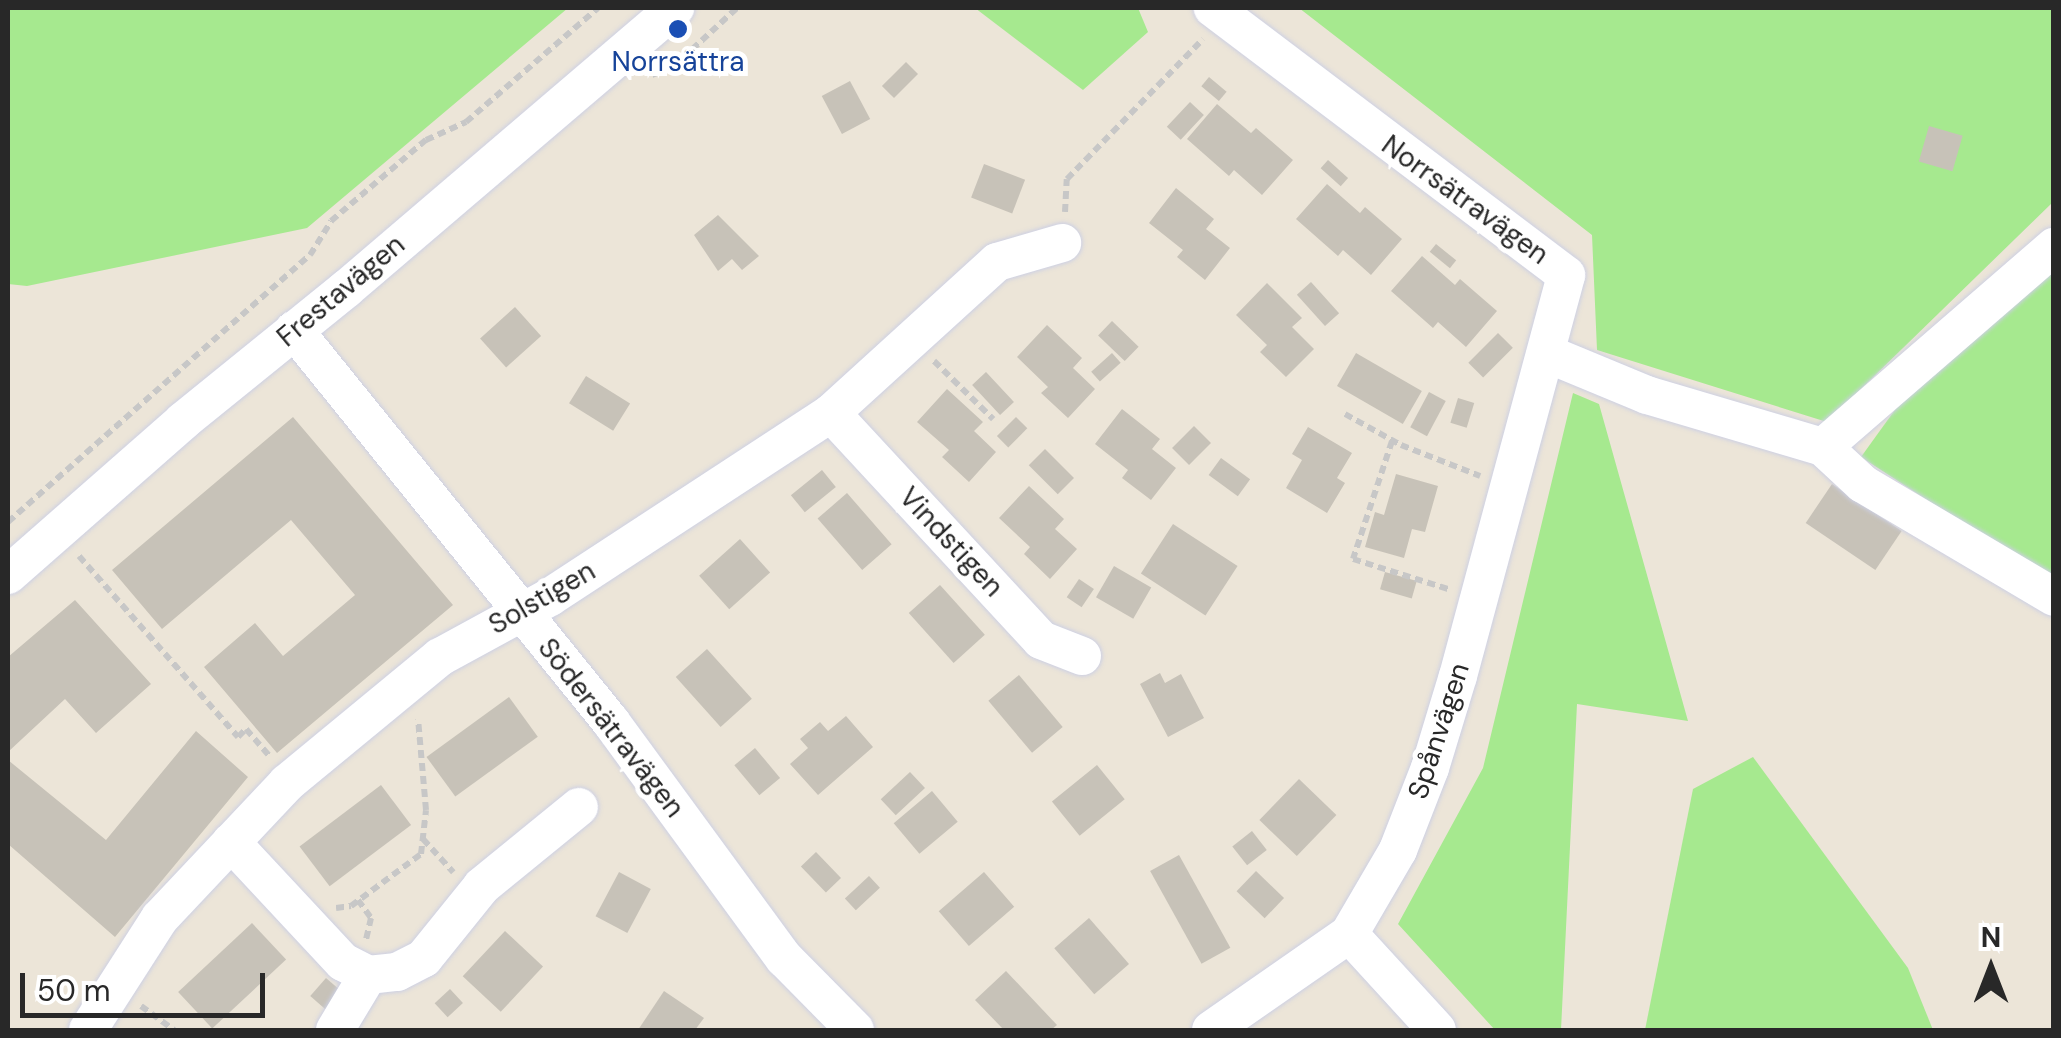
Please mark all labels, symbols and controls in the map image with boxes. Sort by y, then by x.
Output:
marker: Norrsättra [667,18,689,40]
place label: Norrsättra [611,45,745,79]
street label: Norrsätravägen [1375,128,1555,272]
street label: Frestavägen [270,228,412,354]
street label: Vindstigen [892,480,1010,604]
street label: Solstigen [483,554,601,642]
street label: Södersätravägen [531,632,691,824]
street label: Spånvägen [1401,659,1477,803]
north arrow [1941,918,2041,1018]
text: N [1981,919,2001,956]
scale bar [25,953,270,1015]
text: 50 m [37,971,111,1010]

